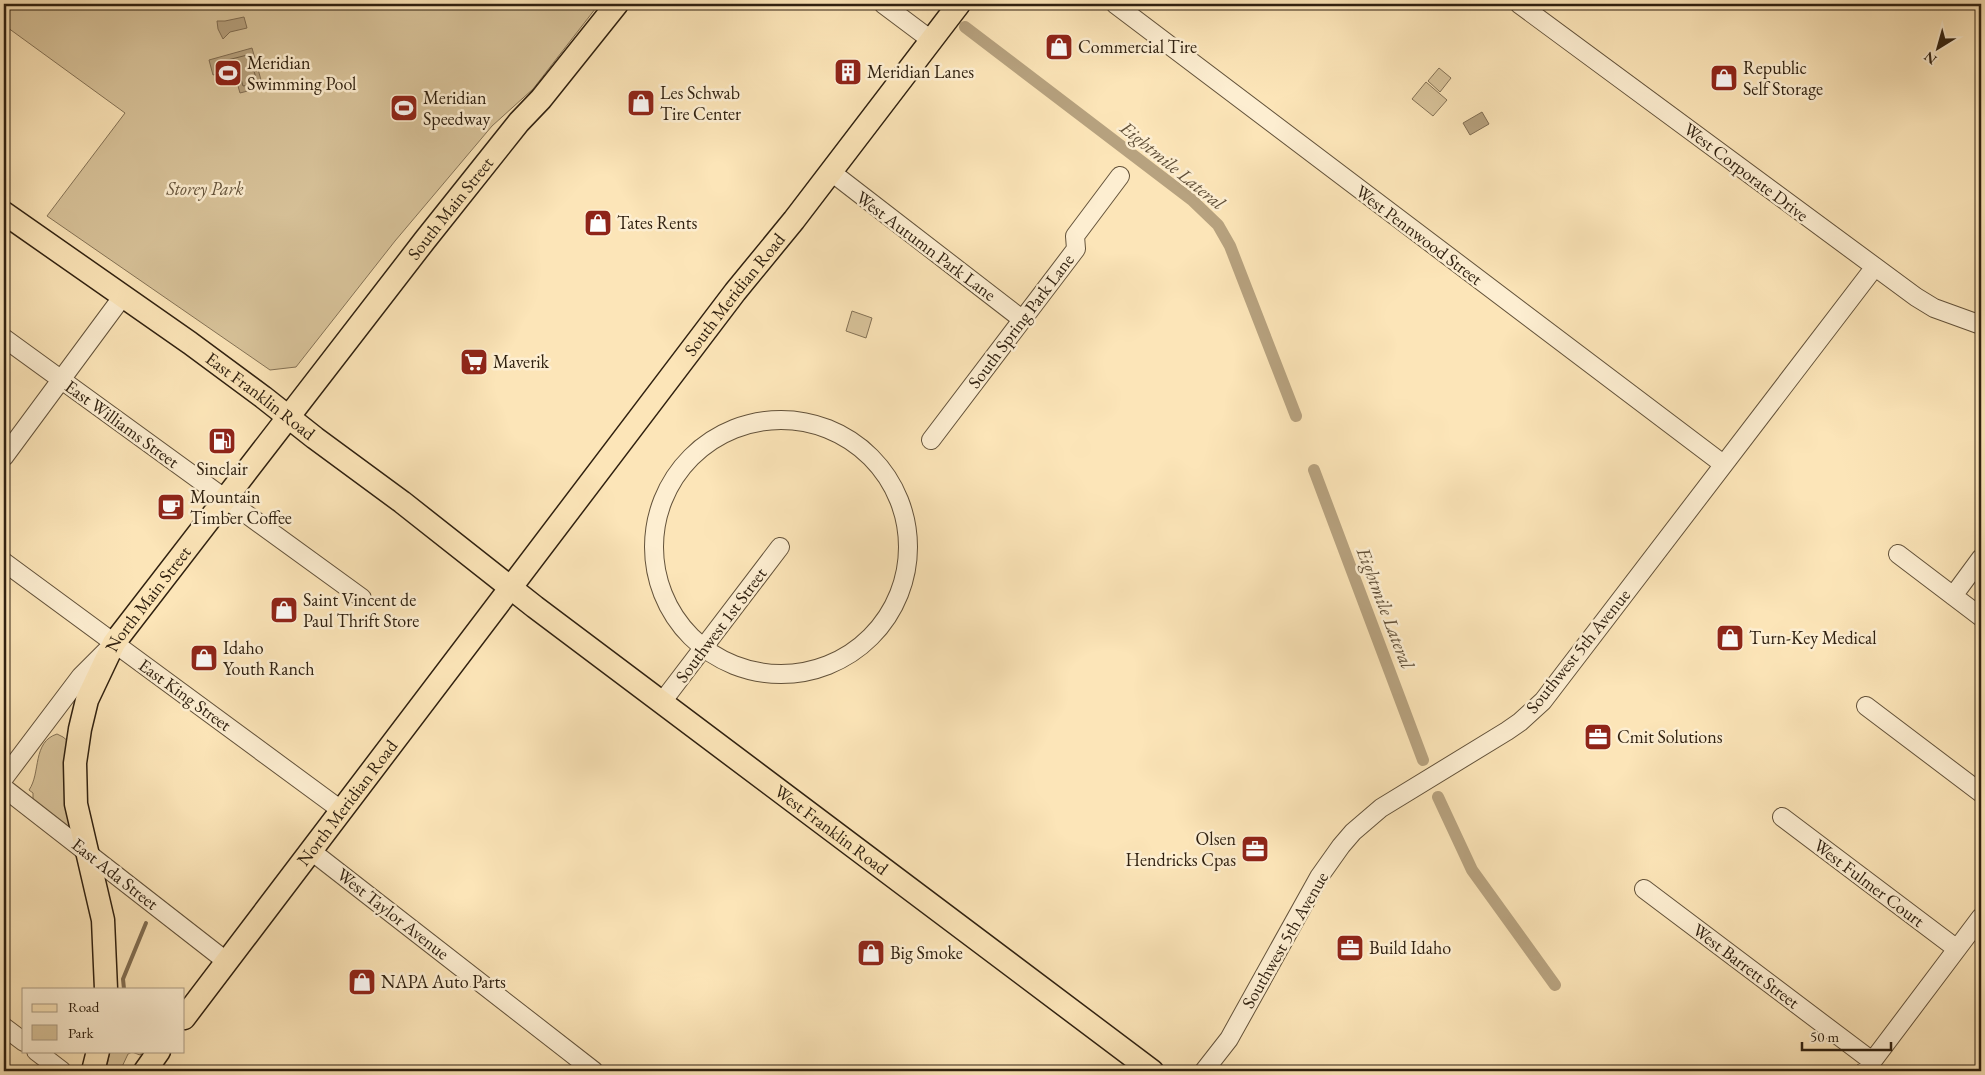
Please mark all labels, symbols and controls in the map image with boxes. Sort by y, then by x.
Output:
north arrow [1912,22,1962,72]
shop icon: Commercial Tire [1044,32,1074,62]
place label: Commercial Tire [1078,35,1197,58]
text: N [1920,47,1940,69]
place label: Meridian Swimming Pool [247,51,356,95]
place label: Republic Self Storage [1743,56,1823,100]
building icon: Meridian Lanes [833,57,863,87]
sports icon: Meridian Swimming Pool [213,58,243,88]
place label: Meridian Lanes [867,60,974,83]
shop icon: Republic Self Storage [1709,63,1739,93]
place label: Les Schwab Tire Center [660,81,741,125]
place label: Meridian Speedway [423,86,491,130]
shop icon: Les Schwab Tire Center [626,88,656,118]
sports icon: Meridian Speedway [389,93,419,123]
water label: Eightmile Lateral [1114,115,1231,216]
street label: West Corporate Drive [1679,117,1813,226]
street label: South Main Street [402,151,498,264]
park label: Storey Park [165,177,244,201]
street label: West Pennwood Street [1351,179,1488,290]
street label: West Autumn Park Lane [852,185,1001,306]
shop icon: Tates Rents [583,208,613,238]
place label: Tates Rents [617,211,697,234]
street label: South Meridian Road [679,227,790,360]
street label: South Spring Park Lane [962,249,1079,393]
street label: East Franklin Road [201,346,321,445]
supermarket icon: Maverik [459,347,489,377]
place label: Maverik [493,350,550,373]
street label: East Williams Street [61,374,184,473]
fuel station icon: Sinclair [207,426,237,456]
place label: Sinclair [196,457,248,480]
place label: Mountain Timber Coffee [190,485,292,529]
cafe icon: Mountain Timber Coffee [156,492,186,522]
street label: North Main Street [100,541,196,655]
water label: Eightmile Lateral [1351,543,1420,673]
street label: Southwest 1st Street [670,562,772,687]
street label: Southwest 5th Avenue [1520,584,1635,718]
place label: Saint Vincent de Paul Thrift Store [303,588,419,632]
shop icon: Saint Vincent de Paul Thrift Store [269,595,299,625]
shop icon: Turn-Key Medical [1715,623,1745,653]
place label: Turn-Key Medical [1749,626,1877,649]
place label: Idaho Youth Ranch [223,636,315,680]
shop icon: Idaho Youth Ranch [189,643,219,673]
street label: East King Street [134,653,236,736]
office icon: Cmit Solutions [1583,722,1613,752]
place label: Cmit Solutions [1617,725,1723,748]
street label: North Meridian Road [292,734,403,870]
street label: West Franklin Road [770,779,894,880]
place label: Olsen Hendricks Cpas [1125,827,1236,871]
street label: East Ada Street [67,833,164,915]
street label: West Fulmer Court [1809,833,1930,932]
office icon: Olsen Hendricks Cpas [1240,834,1270,864]
street label: West Taylor Avenue [333,863,454,965]
street label: Southwest 5th Avenue [1236,867,1333,1012]
street label: West Barrett Street [1688,918,1805,1014]
office icon: Build Idaho [1335,933,1365,963]
place label: Build Idaho [1369,936,1451,959]
shop icon: Big Smoke [856,938,886,968]
place label: Big Smoke [890,941,963,964]
shop icon: NAPA Auto Parts [347,967,377,997]
place label: NAPA Auto Parts [381,970,506,993]
legend [22,988,185,1052]
text: Road [68,997,100,1016]
scale bar [1802,1020,1891,1052]
text: Park [68,1023,95,1042]
text: 50 m [1810,1027,1839,1046]

